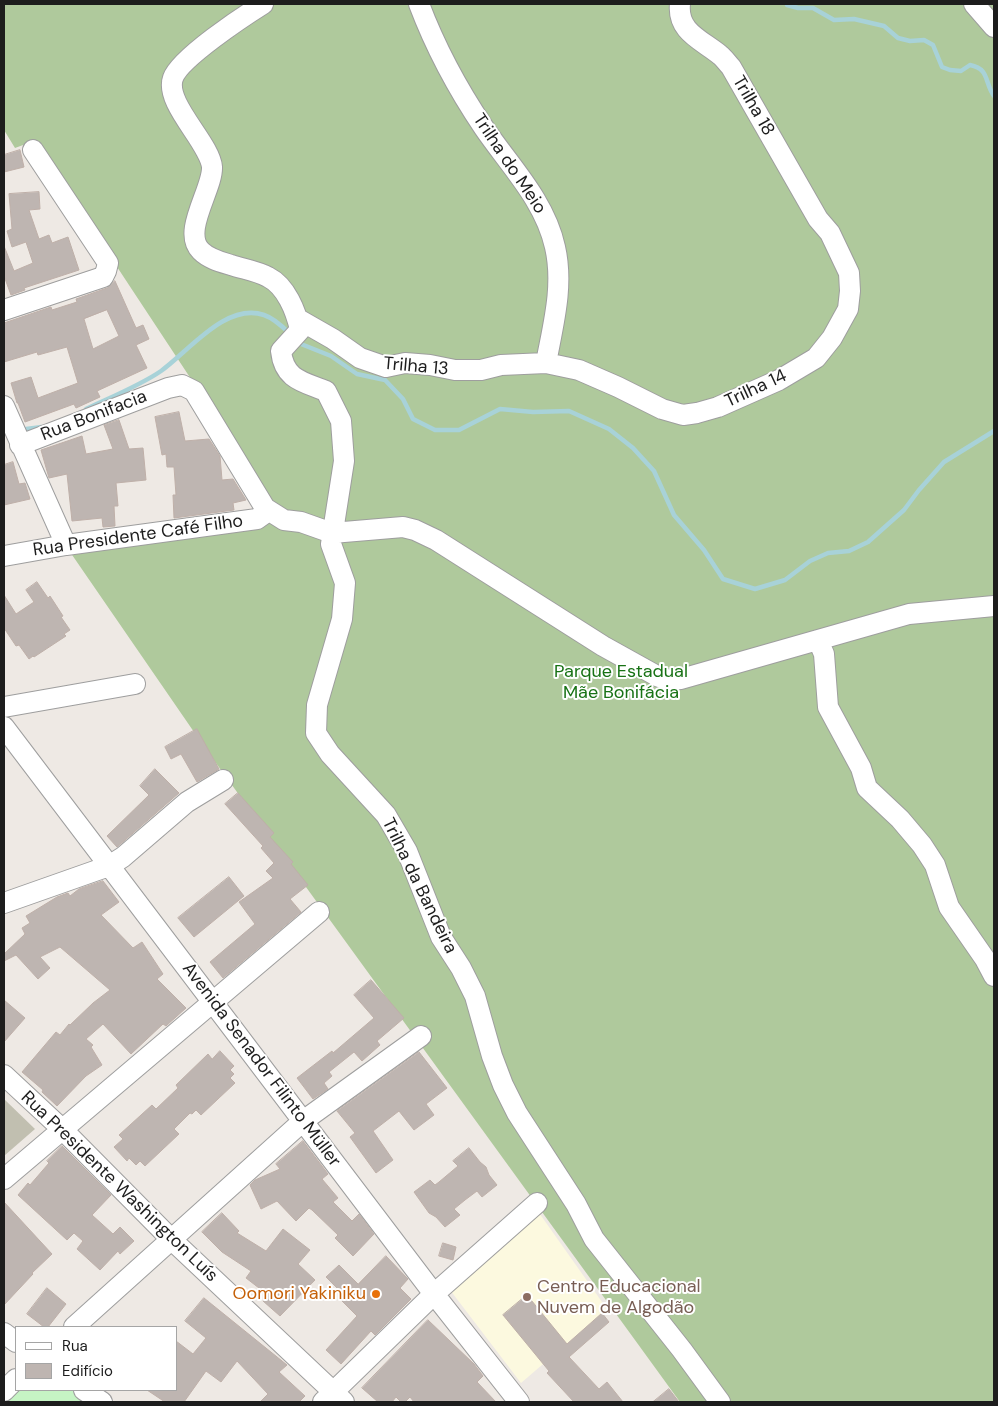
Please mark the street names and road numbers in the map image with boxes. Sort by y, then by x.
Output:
street label: Trilha 18 [727,72,779,140]
street label: Trilha do Meio [468,110,550,218]
street label: Trilha 13 [383,353,449,381]
street label: Trilha 14 [722,365,790,413]
street label: Rua Bonifacia [38,386,150,446]
street label: Rua Presidente Café Filho [32,511,244,561]
street label: Trilha da Bandeira [377,815,461,957]
street label: Avenida Senador Filinto Müller [177,959,345,1171]
street label: Rua Presidente Washington Luís [16,1087,222,1287]

